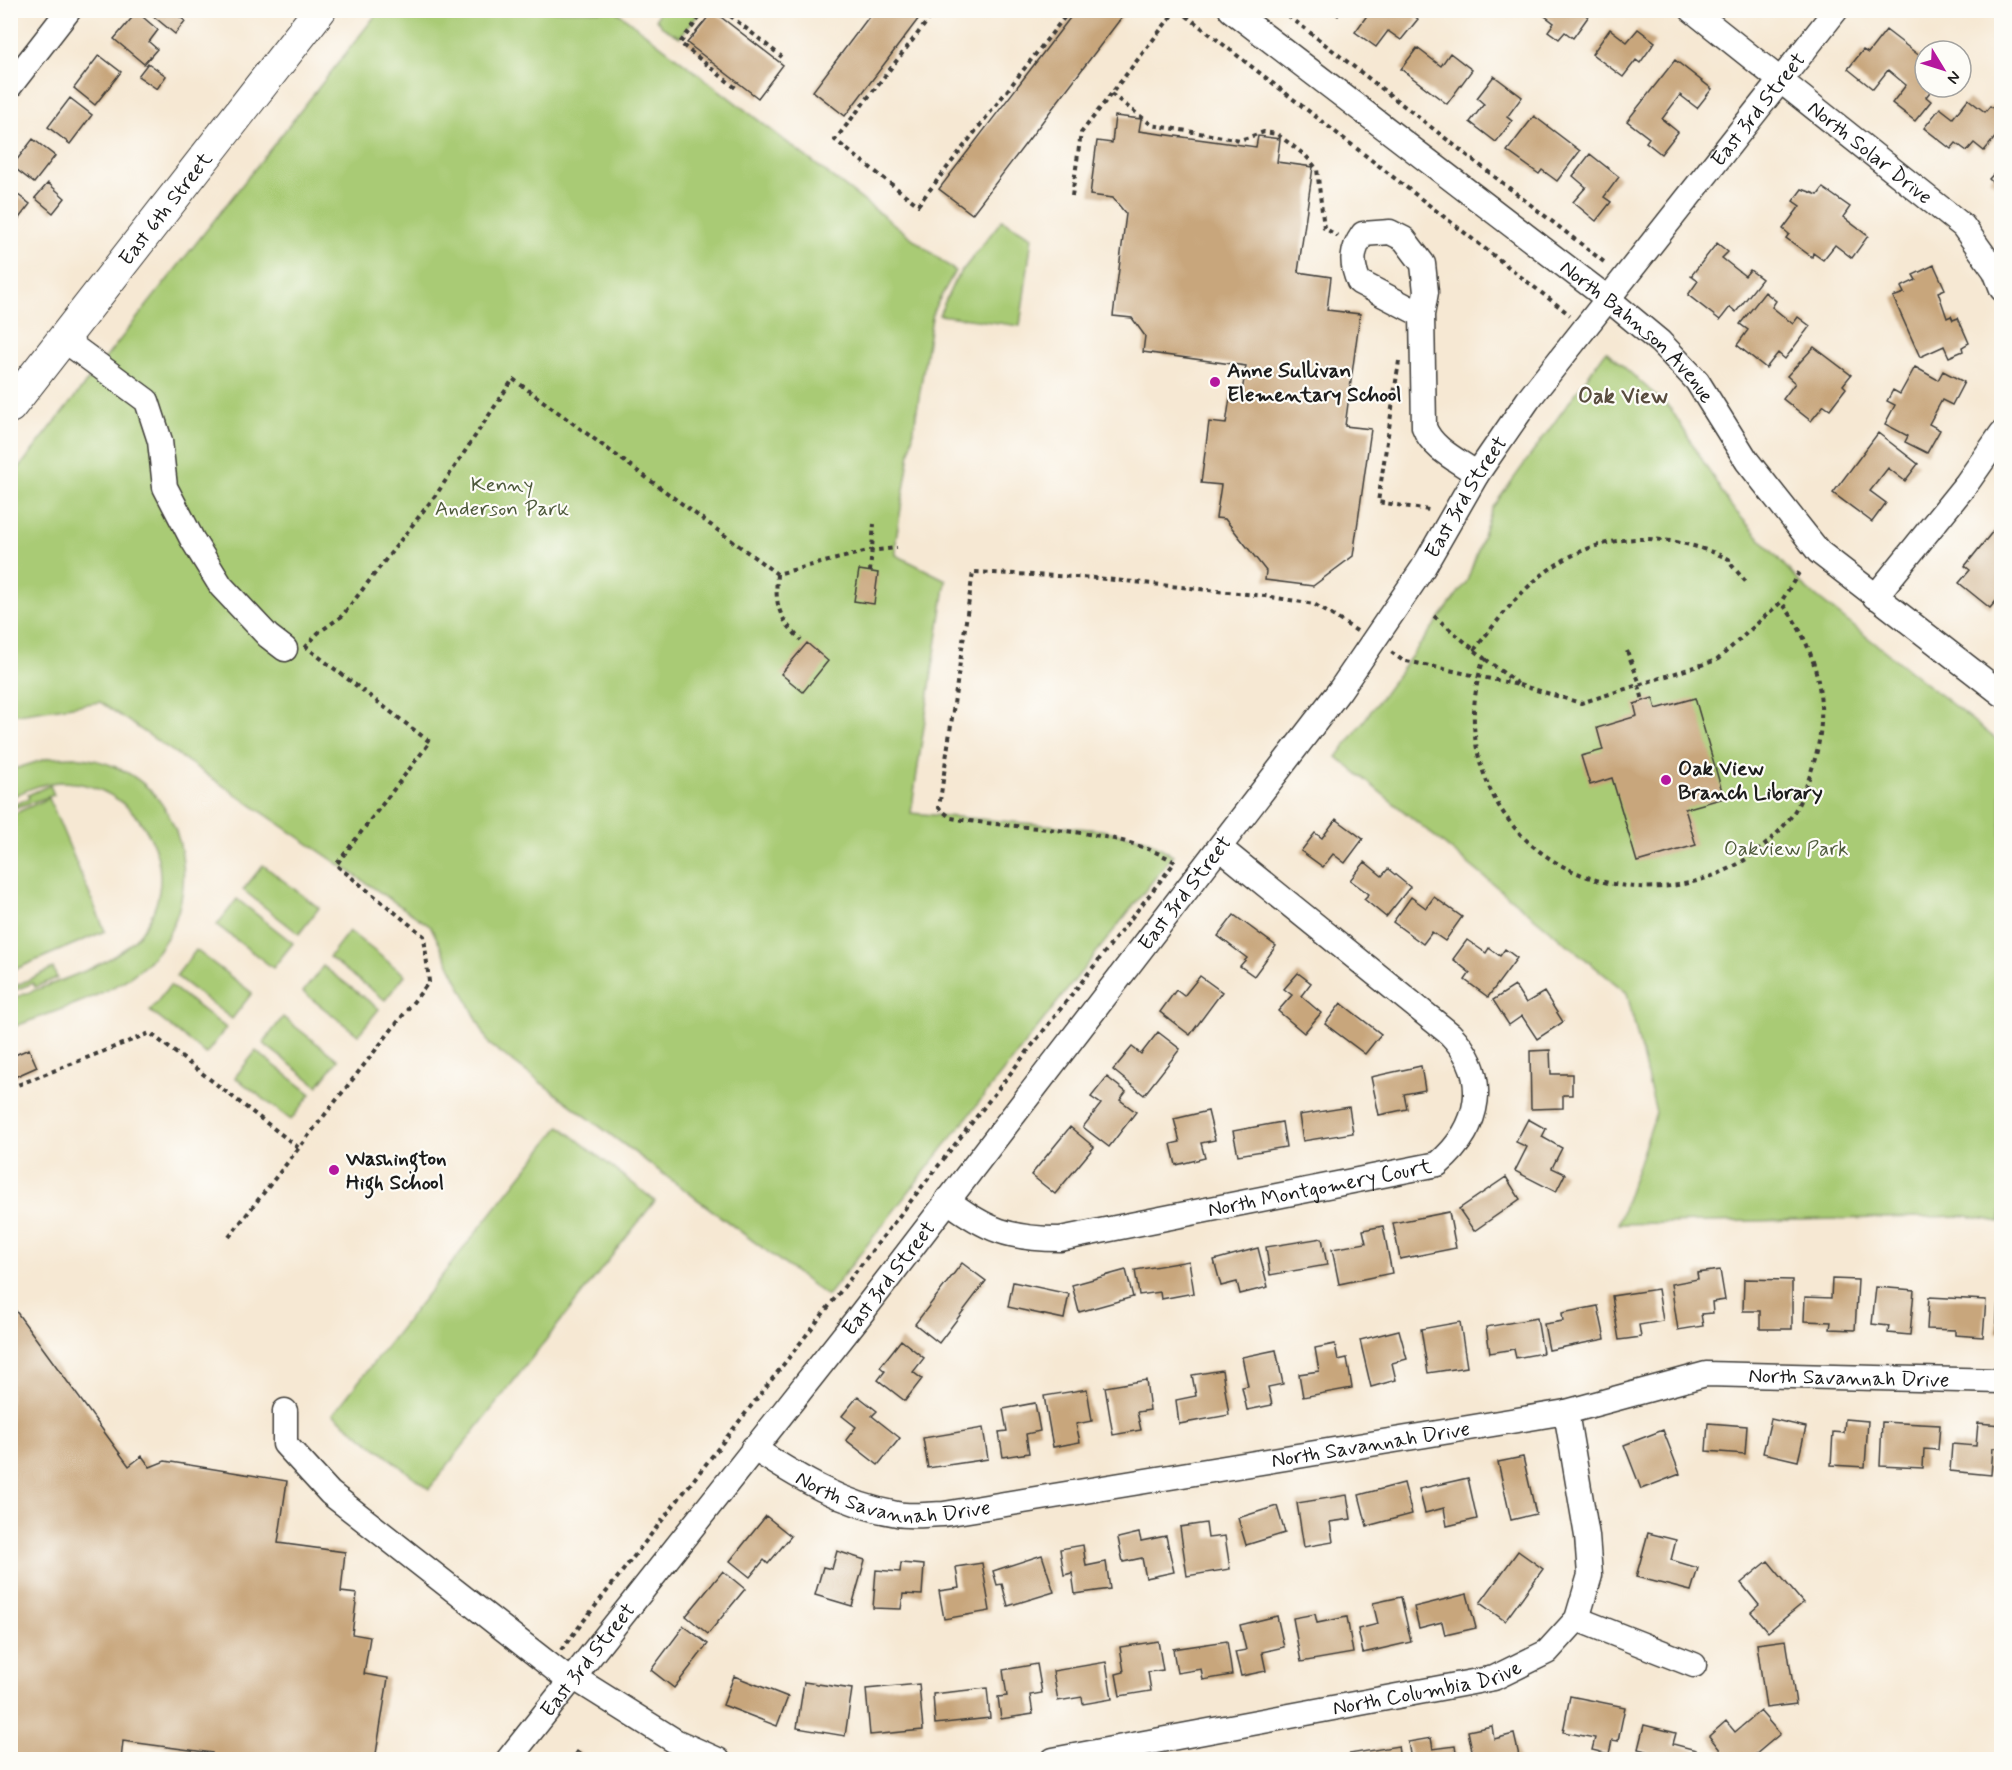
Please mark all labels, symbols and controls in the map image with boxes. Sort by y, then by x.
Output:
north arrow [1913,39,1973,99]
street label: East 3rd Street [1705,47,1812,173]
text: N [1942,67,1965,88]
street label: North Solar Drive [1801,95,1938,211]
street label: East 6th Street [113,146,219,272]
street label: North Bahnson Avenue [1554,254,1721,409]
place label: Anne Sullivan Elementary School [1227,357,1402,409]
marker: Anne Sullivan Elementary School [1208,375,1222,389]
district label: Oak View [1578,383,1669,411]
street label: East 3rd Street [1419,431,1514,563]
park label: Kenny Anderson Park [435,471,569,523]
place label: Oak View Branch Library [1678,755,1823,807]
marker: Oak View Branch Library [1659,773,1673,787]
street label: East 3rd Street [1132,830,1238,957]
park label: Oakview Park [1724,835,1848,863]
place label: Washington High School [345,1145,447,1199]
street label: North Montgomery Court [1205,1152,1435,1224]
marker: Washington High School [327,1163,341,1177]
street label: East 3rd Street [836,1215,942,1342]
street label: North Savannah Drive [1748,1362,1950,1395]
street label: North Savannah Drive [1269,1415,1472,1475]
street label: North Savannah Drive [790,1464,993,1530]
street label: East 3rd Street [534,1597,642,1723]
street label: North Columbia Drive [1330,1654,1527,1723]

